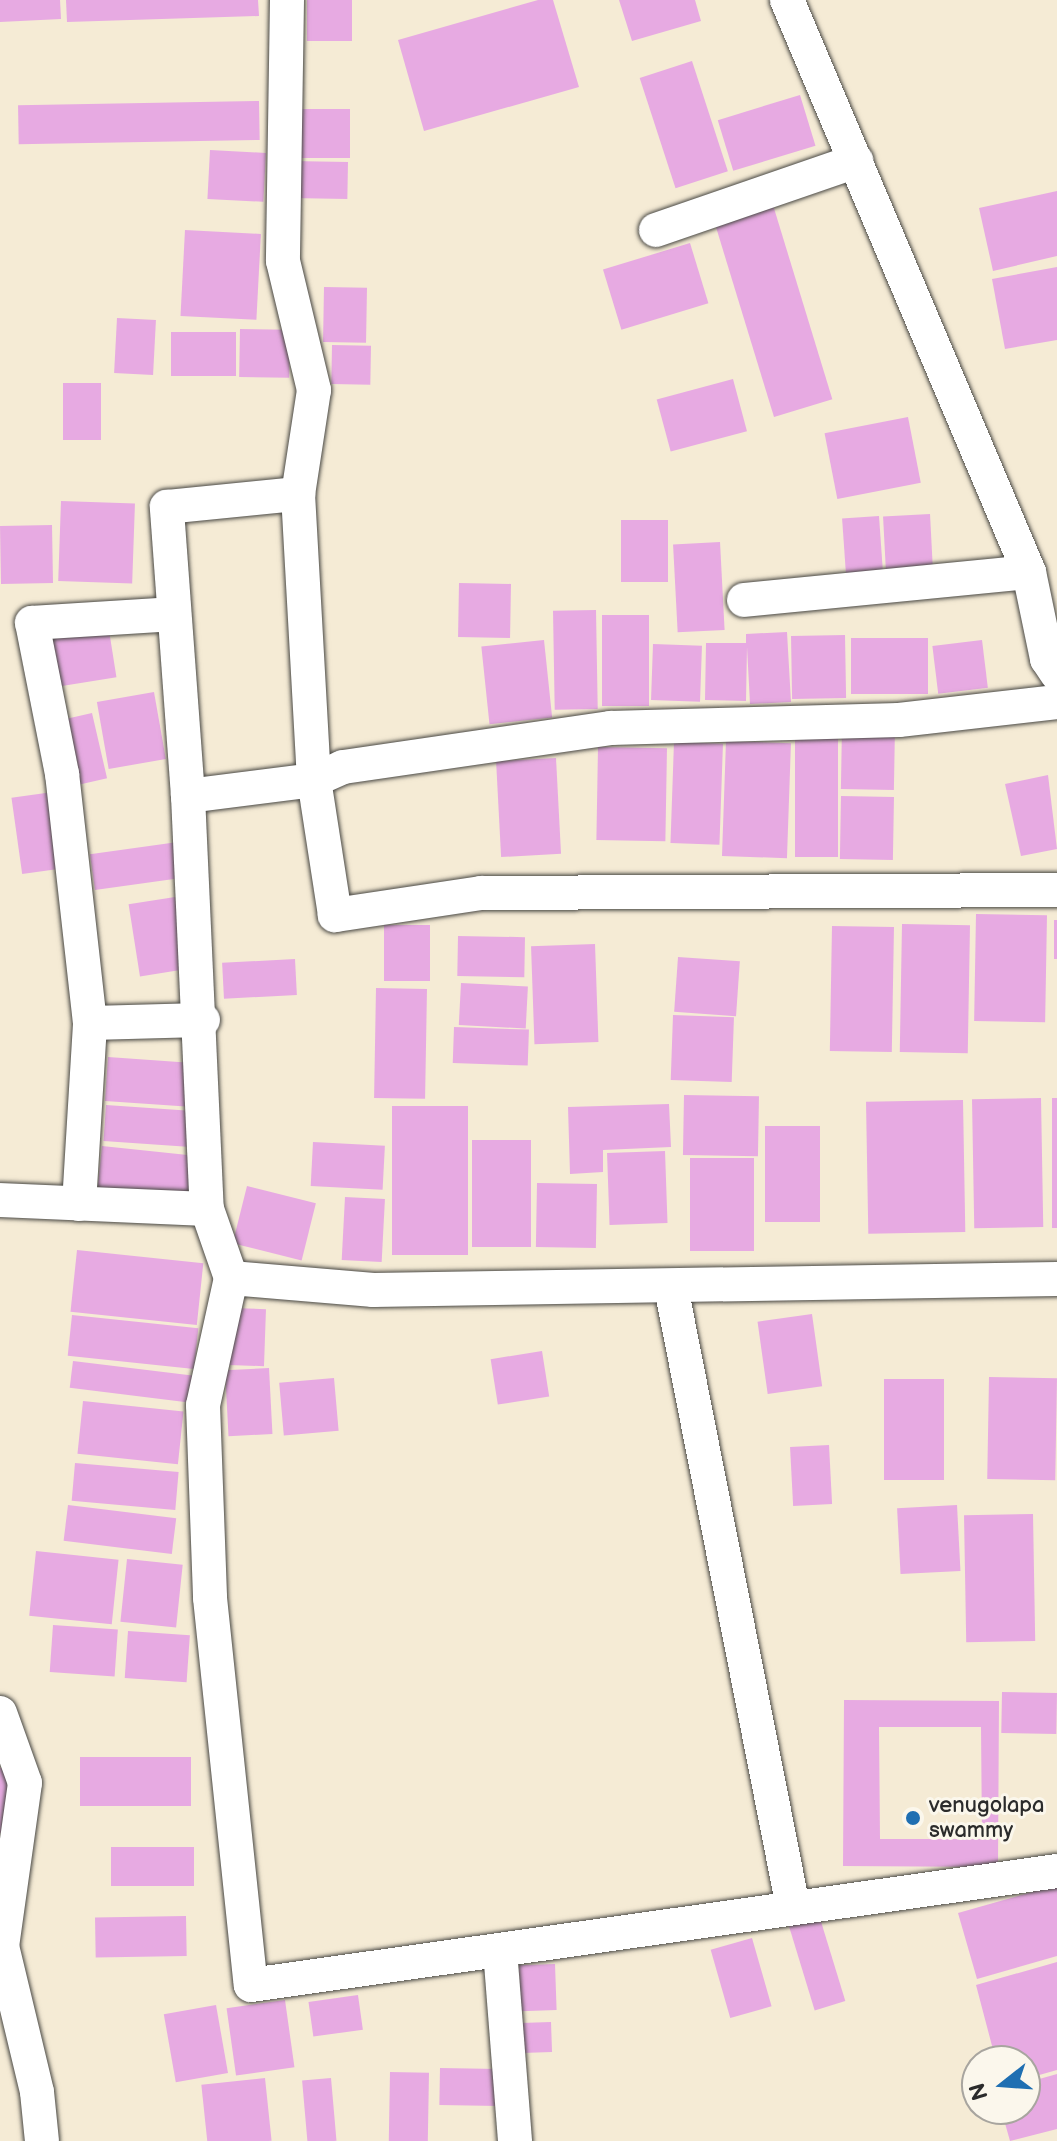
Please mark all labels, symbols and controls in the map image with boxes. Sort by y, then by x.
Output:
place label: venugolapa swammy [929,1792,1045,1844]
marker: venugolapa swammy [904,1809,922,1827]
north arrow [961,2045,1041,2125]
text: N [964,2080,995,2103]

